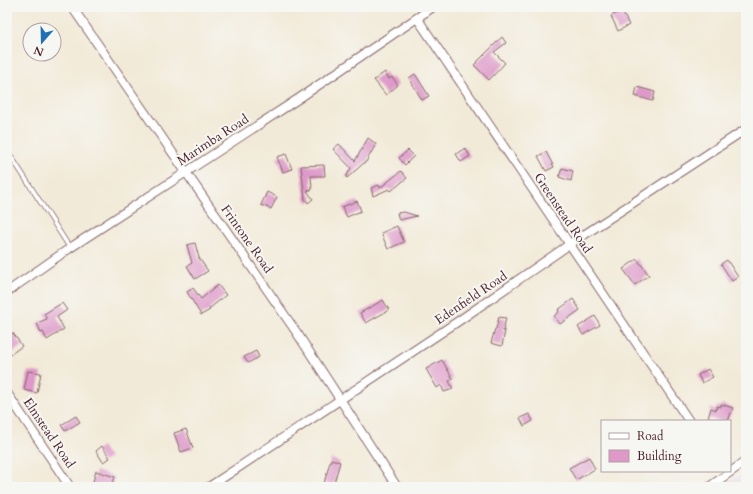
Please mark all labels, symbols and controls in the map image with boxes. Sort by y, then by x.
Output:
north arrow [22,22,62,62]
text: N [31,42,46,60]
street label: Marimba Road [174,110,252,170]
street label: Greenstead Road [529,169,597,257]
street label: Frintone Road [217,201,277,277]
street label: Edenfield Road [431,267,511,329]
street label: Elmstead Road [19,394,79,472]
legend [601,420,731,472]
text: Road [637,428,664,444]
text: Building [637,448,682,464]

